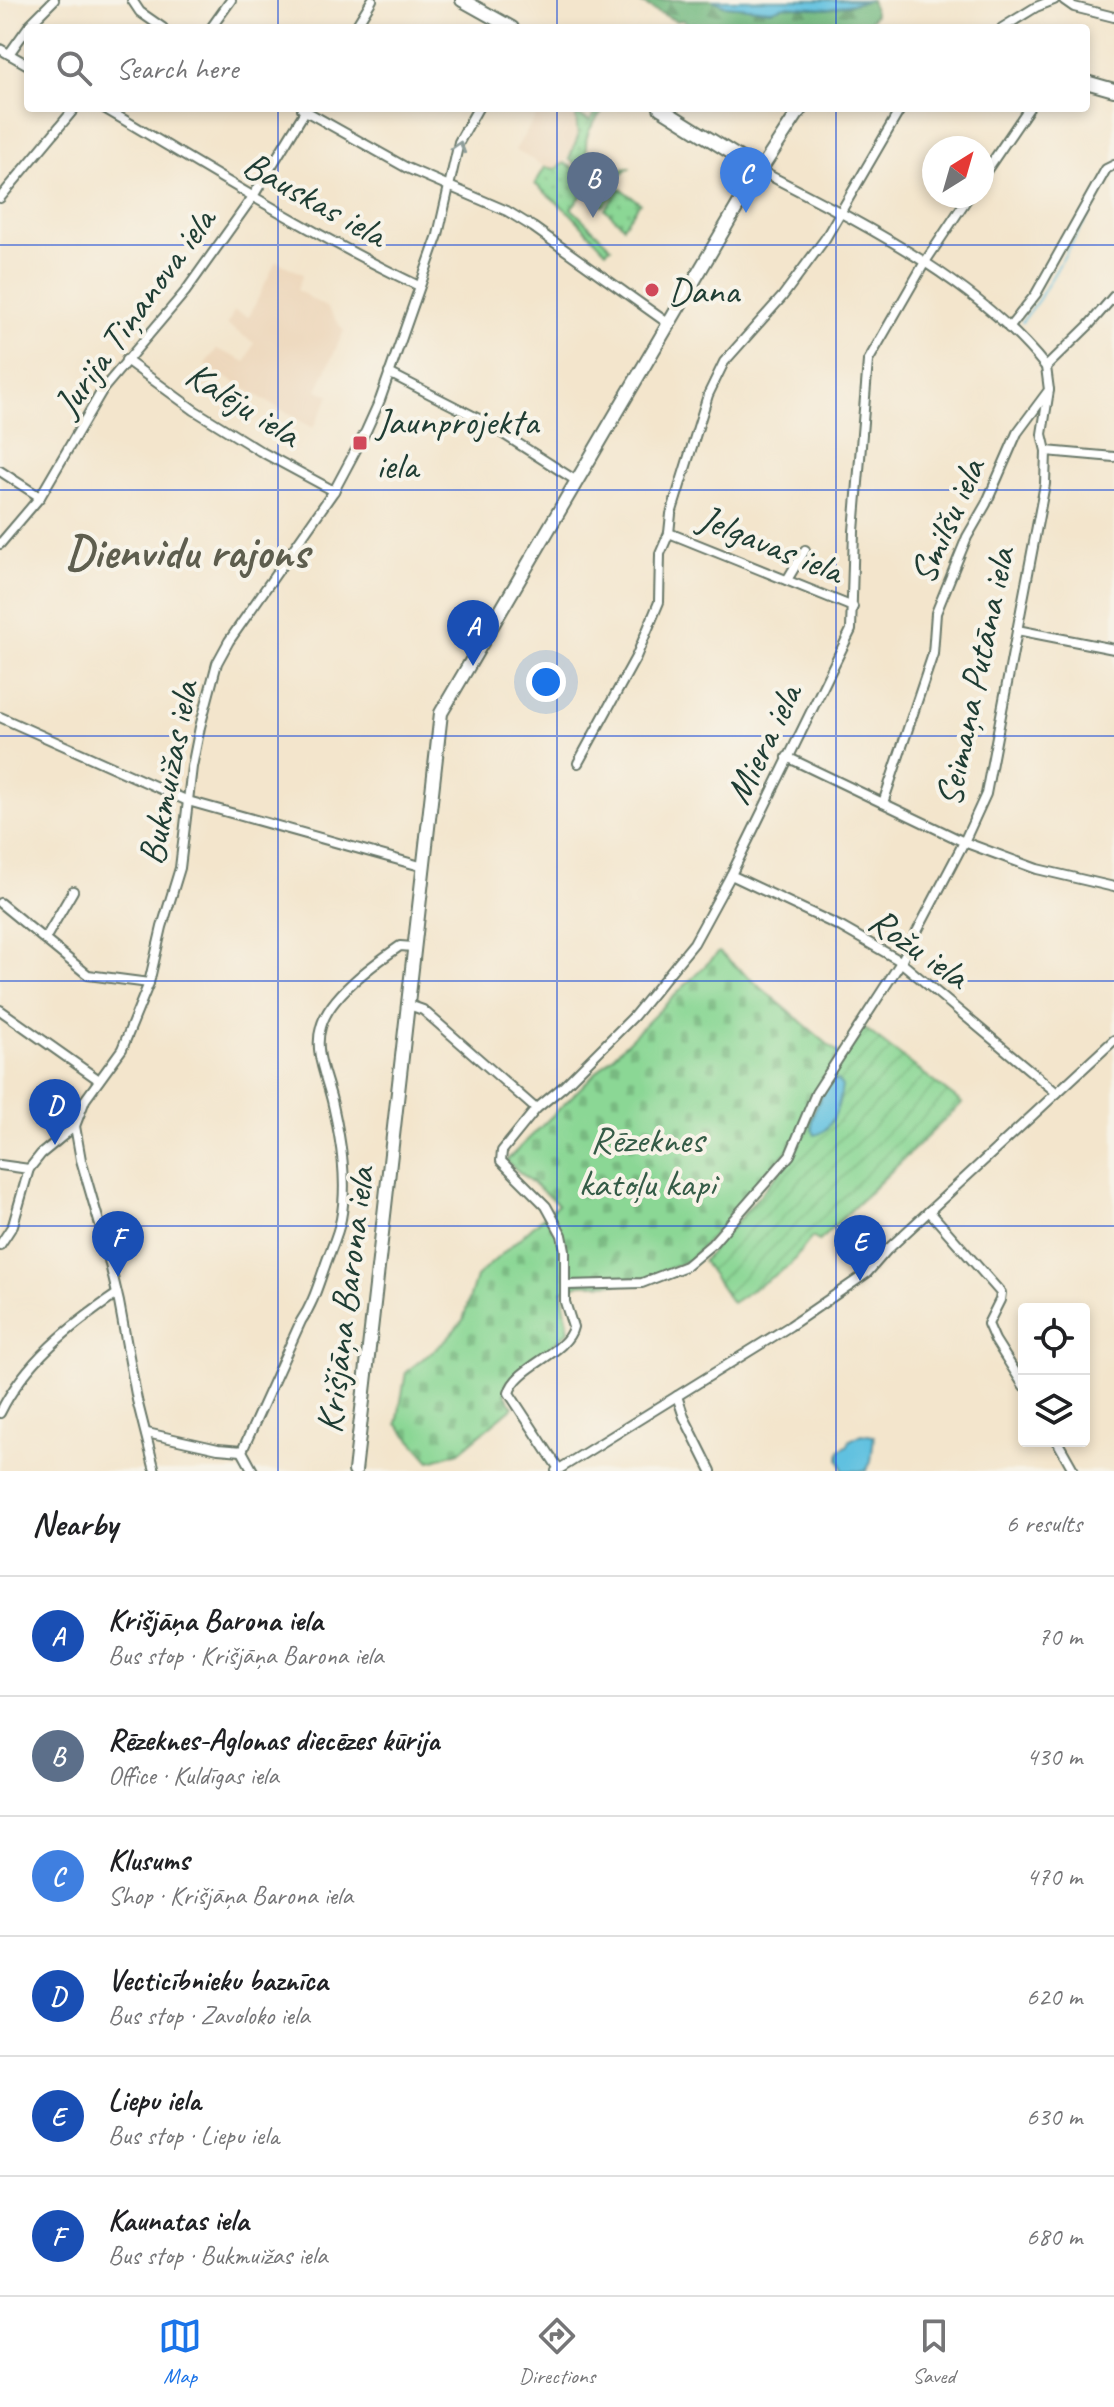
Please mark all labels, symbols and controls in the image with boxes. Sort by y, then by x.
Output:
search box [24,24,1090,112]
icon: search [52,46,96,90]
text: Search here [116,49,238,87]
north arrow [922,136,994,208]
one-way arrow [450,140,466,154]
street label: Bauskas iela [235,141,398,259]
pin: C [720,147,772,213]
pin: B [567,152,619,218]
street label: Jurija Tiņanova iela [42,196,227,427]
place label: Dana [668,267,742,314]
marker: Dana [643,281,661,299]
street label: Kalēju iela [177,351,311,459]
place label: Jaunprojekta iela [374,398,541,489]
marker: Jaunprojekta iela [351,434,369,452]
street label: Smilšu iela [899,449,996,591]
street label: Jelgavas iela [690,493,853,595]
district label: Dienvidu rajons [65,523,313,581]
street label: Seimaņa Putāna iela [925,541,1026,810]
pin: A [447,600,499,666]
your location [526,662,566,702]
street label: Miera iela [714,674,813,811]
street label: Bukmuižas iela [127,675,209,869]
street label: Rožu iela [860,897,980,1000]
pin: D [29,1079,81,1145]
park label: Rēzeknes katoļu kapi [579,1116,720,1207]
street label: Krišjāņa Barona iela [305,1162,385,1436]
pin: F [92,1211,144,1277]
pin: E [834,1215,886,1281]
map controls [1018,1303,1090,1447]
button: locate [1018,1303,1090,1375]
button: layers [1018,1375,1090,1447]
text: Nearby [32,1502,118,1545]
text: 6 results [1006,1507,1082,1540]
text: Krišjāņa Barona iela [108,1601,323,1639]
text: A [51,1620,65,1653]
text: 70 m [1038,1620,1082,1653]
text: Bus stop · Krišjāņa Barona iela [108,1639,383,1672]
text: Rēzeknes-Aglonas diecēzes kūrija [108,1721,439,1759]
text: B [51,1740,65,1773]
text: 430 m [1026,1740,1082,1773]
text: Office · Kuldīgas iela [108,1759,279,1792]
text: Klusums [108,1841,189,1879]
text: C [52,1860,64,1893]
text: 470 m [1026,1860,1082,1893]
text: Shop · Krišjāņa Barona iela [108,1879,353,1912]
text: Vecticībnieku baznīca [108,1961,328,1999]
text: D [50,1980,66,2013]
text: 620 m [1026,1980,1082,2013]
text: Bus stop · Zavoloko iela [108,1999,310,2032]
text: Liepu iela [108,2081,201,2119]
text: E [51,2100,65,2133]
text: 630 m [1026,2100,1082,2133]
text: Bus stop · Liepu iela [108,2119,279,2152]
text: Kaunatas iela [108,2201,249,2239]
text: F [52,2220,64,2253]
text: 680 m [1026,2220,1082,2253]
text: Bus stop · Bukmuižas iela [108,2239,327,2272]
tab: Map [158,2314,202,2390]
tab: Directions [519,2314,595,2390]
tab: Saved [912,2314,956,2390]

